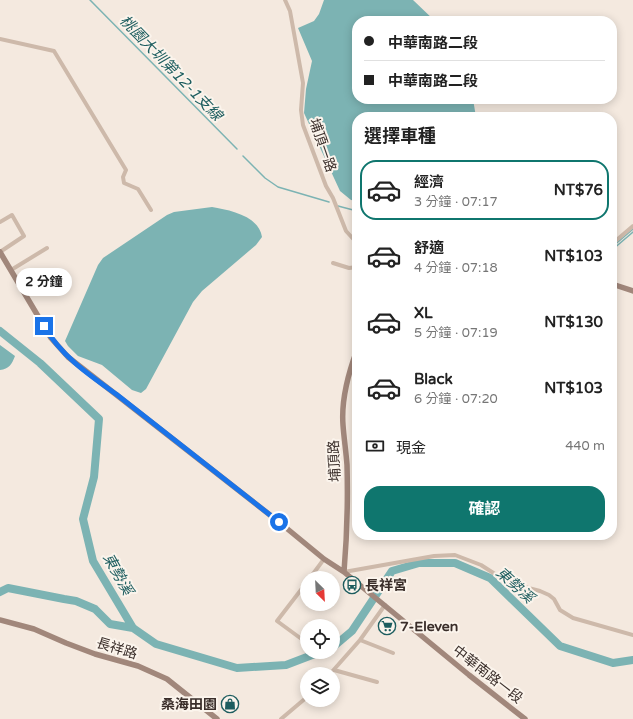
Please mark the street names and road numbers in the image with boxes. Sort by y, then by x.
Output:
street label: 埔頂一路 [305,116,340,174]
street label: 埔頂路 [325,440,344,482]
street label: 長祥路 [94,634,139,663]
street label: 中華南路一段 [449,642,526,707]

